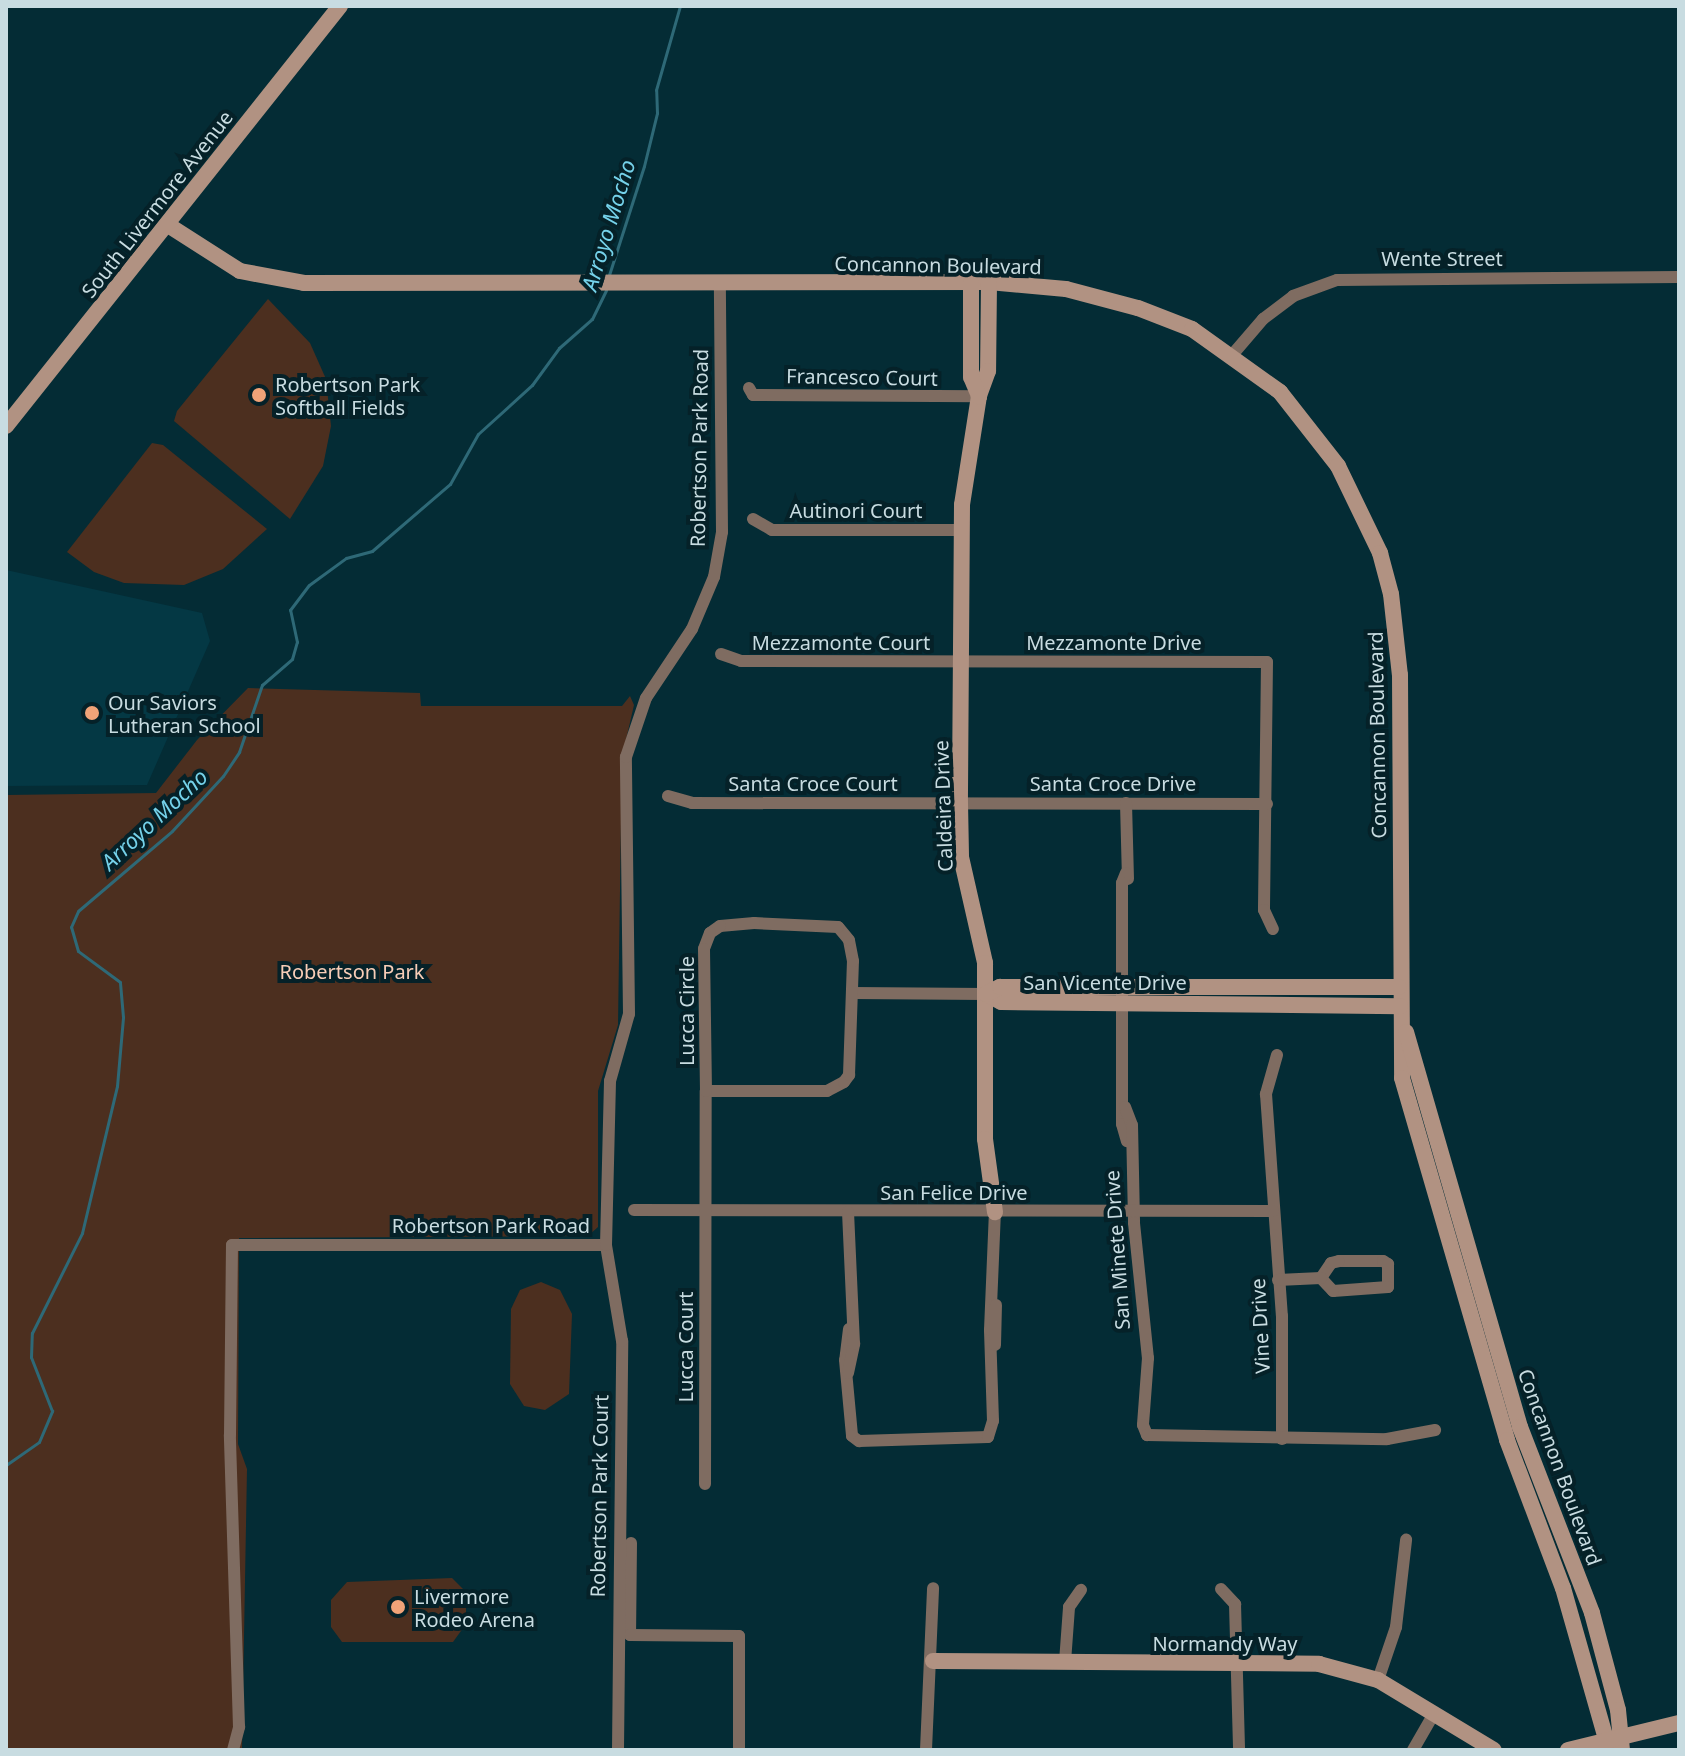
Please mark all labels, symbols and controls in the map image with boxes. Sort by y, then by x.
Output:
street label: South Livermore Avenue [76,106,238,302]
water label: Arroyo Mocho [576,156,640,294]
street label: Wente Street [1381,246,1503,270]
street label: Concannon Boulevard [834,251,1042,279]
street label: Robertson Park Road [685,349,713,547]
street label: Francesco Court [786,364,938,390]
place label: Robertson Park Softball Fields [275,372,420,419]
marker: Robertson Park Softball Fields [250,386,268,404]
street label: Autinori Court [789,498,923,522]
street label: Mezzamonte Court [752,630,930,654]
street label: Mezzamonte Drive [1026,630,1202,654]
street label: Concannon Boulevard [1363,631,1391,839]
place label: Our Saviors Lutheran School [108,690,261,737]
marker: Our Saviors Lutheran School [83,704,101,722]
street label: Caldeira Drive [929,740,957,872]
water label: Arroyo Mocho [95,763,213,875]
street label: Santa Croce Court [728,771,898,795]
street label: Santa Croce Drive [1030,771,1196,795]
street label: Lucca Circle [674,956,698,1066]
park label: Robertson Park [279,959,425,983]
street label: San Vicente Drive [1023,970,1187,994]
street label: San Minete Drive [1099,1169,1135,1331]
street label: San Felice Drive [880,1180,1028,1204]
street label: Robertson Park Road [392,1213,590,1237]
street label: Vine Drive [1246,1278,1274,1374]
street label: Lucca Court [673,1291,697,1403]
street label: Concannon Boulevard [1513,1365,1607,1569]
street label: Robertson Park Court [585,1394,613,1598]
place label: Livermore Rodeo Arena [414,1584,535,1631]
marker: Livermore Rodeo Arena [389,1598,407,1616]
street label: Normandy Way [1152,1631,1298,1655]

